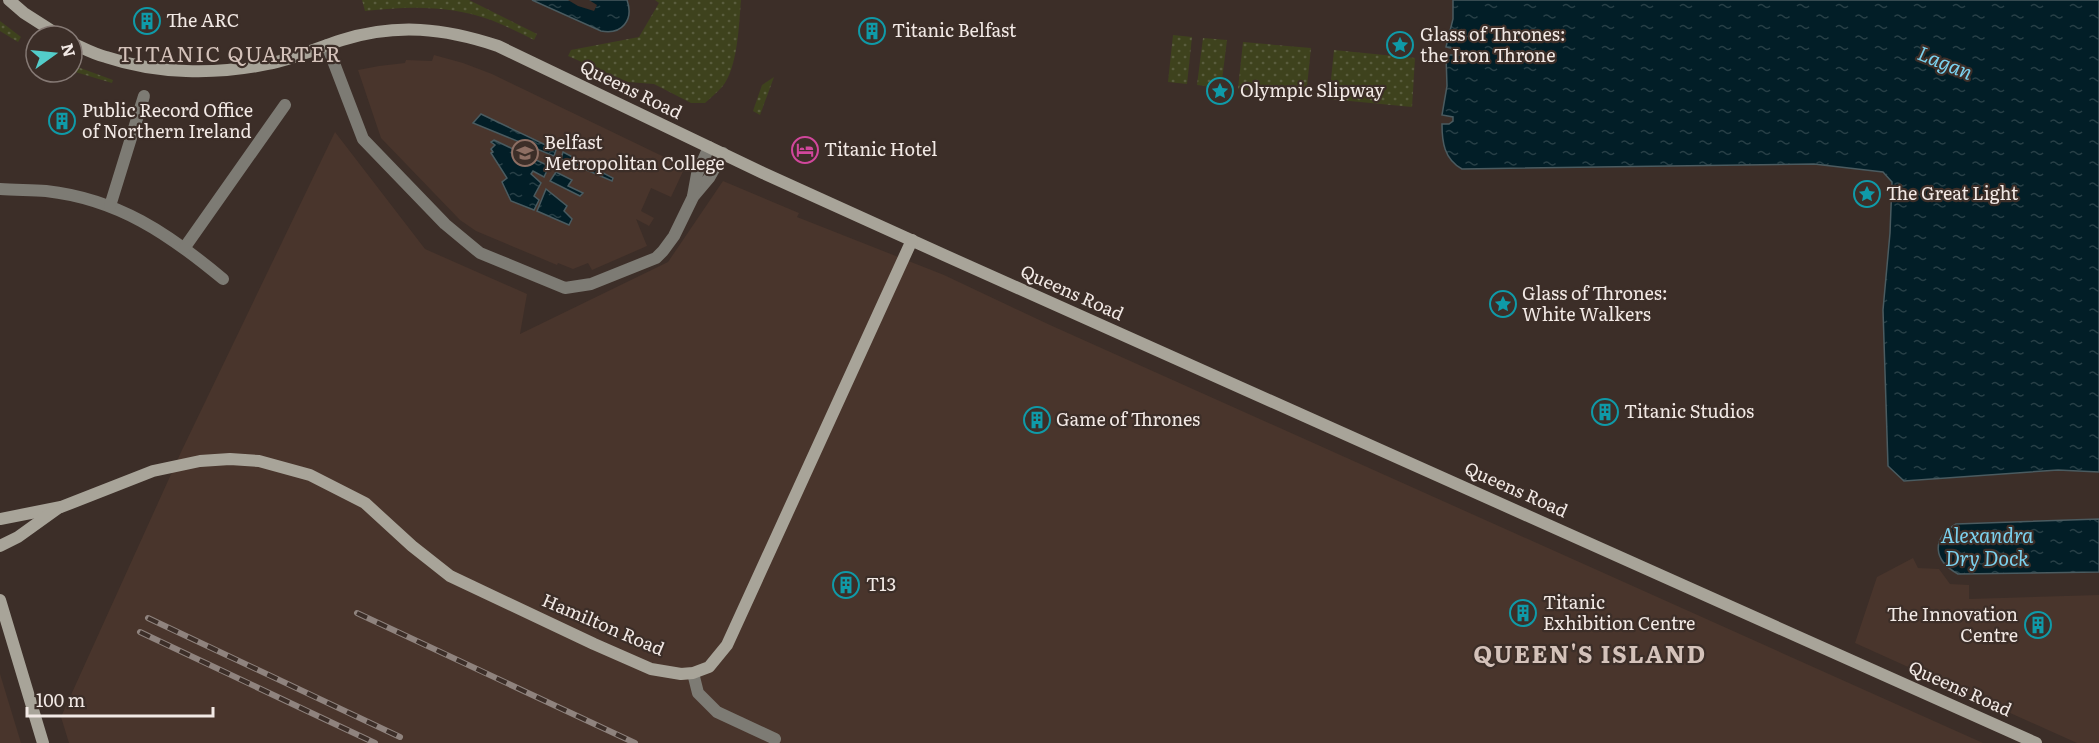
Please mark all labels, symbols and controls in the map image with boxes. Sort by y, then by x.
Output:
building icon: The ARC [132,6,162,36]
place label: The ARC [166,6,239,33]
building icon: Titanic Belfast [857,16,887,46]
place label: Titanic Belfast [892,16,1017,43]
place label: Glass of Thrones: the Iron Throne [1420,20,1566,68]
north arrow [24,24,84,84]
place icon: Glass of Thrones: the Iron Throne [1385,30,1415,60]
district label: TITANIC QUARTER [118,37,342,68]
water label: Lagan [1914,37,1978,86]
text: N [56,40,83,59]
street label: Queens Road [576,52,687,125]
place icon: Olympic Slipway [1205,76,1235,106]
place label: Olympic Slipway [1240,76,1385,103]
place label: Public Record Office of Northern Ireland [82,96,253,144]
building icon: Public Record Office of Northern Ireland [47,106,77,136]
place label: Belfast Metropolitan College [544,128,725,176]
hotel icon: Titanic Hotel [790,135,820,165]
place label: Titanic Hotel [824,135,937,162]
school or university icon: Belfast Metropolitan College [510,138,540,168]
place icon: The Great Light [1852,179,1882,209]
place label: The Great Light [1886,179,2019,206]
street label: Queens Road [1017,257,1129,326]
place label: Glass of Thrones: White Walkers [1522,279,1668,327]
place icon: Glass of Thrones: White Walkers [1488,289,1518,319]
building icon: Titanic Studios [1590,397,1620,427]
place label: Titanic Studios [1624,397,1754,424]
building icon: Game of Thrones [1022,405,1052,435]
place label: Game of Thrones [1056,405,1200,432]
street label: Queens Road [1461,454,1573,523]
water label: Alexandra Dry Dock [1941,519,2034,572]
building icon: T13 [831,570,861,600]
place label: T13 [866,570,896,597]
street label: Hamilton Road [538,586,669,662]
place label: Titanic Exhibition Centre [1543,588,1695,636]
building icon: Titanic Exhibition Centre [1508,598,1538,628]
place label: The Innovation Centre [1887,600,2018,648]
building icon: The Innovation Centre [2023,610,2053,640]
district label: QUEEN'S ISLAND [1473,635,1707,670]
street label: Queens Road [1905,653,2017,722]
scale bar [27,680,213,718]
text: 100 m [36,686,85,713]

